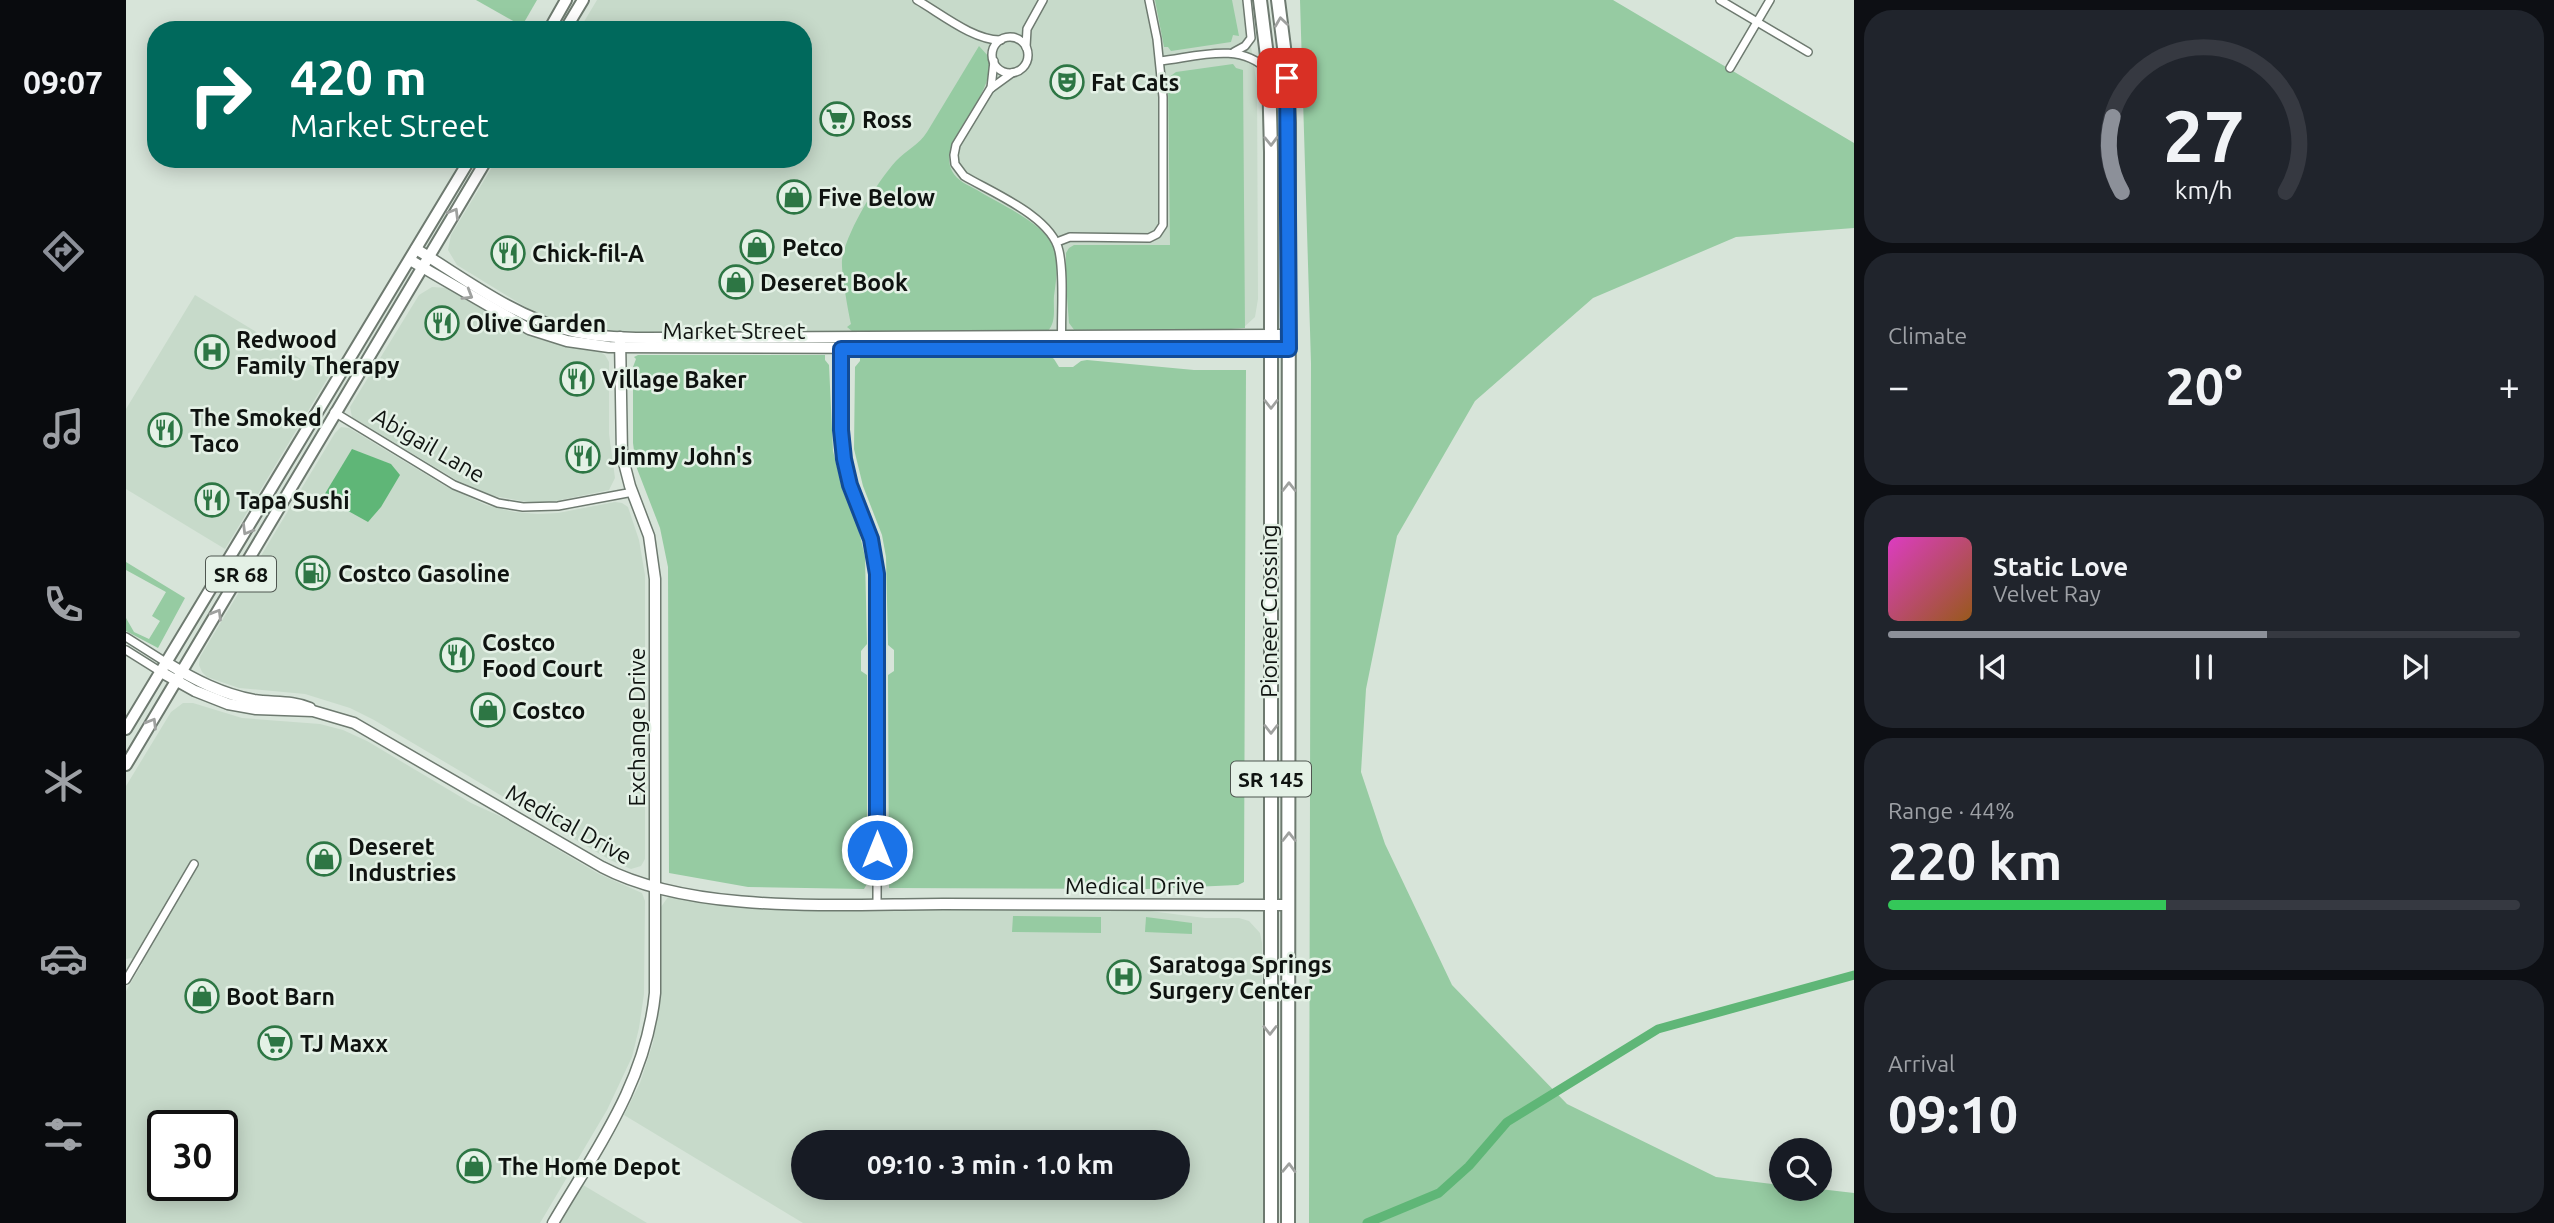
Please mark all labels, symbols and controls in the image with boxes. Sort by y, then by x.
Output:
one-way arrow [1274,16,1289,28]
pin [1257,48,1317,108]
icon: right [175,49,266,140]
text: 420 m [290,49,427,104]
icon: arrive [1268,59,1306,97]
theatre icon: Fat Cats [1048,63,1086,101]
text: 09:07 [23,64,103,100]
place label: Fat Cats [1091,70,1179,95]
text: 27 [2163,95,2245,177]
supermarket icon: Ross [818,100,856,138]
text: Market Street [290,107,489,143]
place label: Ross [862,107,912,132]
one-way arrow [1263,136,1279,147]
text: km/h [2175,176,2233,204]
shop icon: Five Below [775,178,813,216]
place label: Five Below [818,185,935,210]
one-way arrow [446,207,459,220]
icon: directions [39,227,88,276]
shop icon: Petco [738,228,776,266]
restaurant icon: Chick-fil-A [489,234,527,272]
place label: Petco [782,235,844,260]
place label: Chick-fil-A [532,241,644,266]
shop icon: Deseret Book [717,263,755,301]
place label: Deseret Book [760,270,908,295]
one-way arrow [461,286,474,299]
restaurant icon: Olive Garden [423,304,461,342]
place label: Olive Garden [466,311,606,336]
street label: Market Street [663,318,805,343]
text: Climate [1888,323,1967,348]
place label: Redwood Family Therapy [236,327,399,378]
hospital icon: Redwood Family Therapy [193,333,231,371]
text: 20° [2165,357,2243,415]
restaurant icon: Village Baker [558,360,596,398]
text: − [1888,365,1909,407]
text: + [2499,365,2520,407]
place label: Village Baker [602,367,747,392]
one-way arrow [1263,399,1279,409]
street label: Abigail Lane [368,403,490,487]
icon: music [39,404,88,453]
place label: The Smoked Taco [190,405,322,456]
restaurant icon: The Smoked Taco [146,411,184,449]
restaurant icon: Jimmy John's [564,437,602,475]
place label: Jimmy John's [608,444,752,469]
restaurant icon: Tapa Sushi [193,481,231,519]
one-way arrow [1281,481,1297,491]
place label: Tapa Sushi [236,488,350,513]
one-way arrow [242,522,255,535]
street label: Pioneer Crossing [1256,524,1281,698]
text: Static Love [1993,552,2128,581]
fuel station icon: Costco Gasoline [294,554,332,592]
road number: SR 68 [206,556,276,592]
place label: Costco Gasoline [338,561,510,586]
icon: phone [39,580,88,629]
text: Velvet Ray [1993,581,2101,606]
one-way arrow [209,608,222,621]
place label: Costco Food Court [482,630,603,681]
restaurant icon: Costco Food Court [438,636,476,674]
street label: Exchange Drive [624,648,649,806]
icon: previous [1974,648,2012,686]
icon: pause [2185,648,2223,686]
icon: next [2396,648,2434,686]
shop icon: Costco [469,691,507,729]
place label: Costco [512,698,585,723]
one-way arrow [144,718,157,731]
one-way arrow [1263,724,1279,735]
icon: climate [39,757,88,806]
road number: SR 145 [1231,762,1311,796]
street label: Medical Drive [502,779,636,869]
text: Range · 44% [1888,798,2015,823]
position arrow [840,813,914,887]
one-way arrow [1281,831,1297,842]
text: 220 km [1888,832,2062,890]
place label: Deseret Industries [348,834,456,885]
shop icon: Deseret Industries [305,840,343,878]
street label: Medical Drive [1065,873,1205,898]
icon: car [39,934,88,983]
place label: Saratoga Springs Surgery Center [1149,952,1332,1003]
hospital icon: Saratoga Springs Surgery Center [1105,958,1143,996]
shop icon: Boot Barn [183,977,221,1015]
place label: Boot Barn [226,984,335,1009]
supermarket icon: TJ Maxx [256,1024,294,1062]
one-way arrow [1262,1025,1278,1036]
place label: TJ Maxx [300,1031,388,1056]
text: Arrival [1888,1051,1955,1076]
text: 09:10 [1888,1085,2018,1143]
icon: filters [39,1110,88,1159]
speed limit sign: 30 [147,1110,238,1201]
map controls [1769,1138,1832,1201]
button: search [1769,1138,1832,1201]
shop icon: The Home Depot [455,1147,493,1185]
text: 09:10 · 3 min · 1.0 km [867,1150,1114,1179]
place label: The Home Depot [498,1154,681,1179]
one-way arrow [1281,1162,1296,1173]

